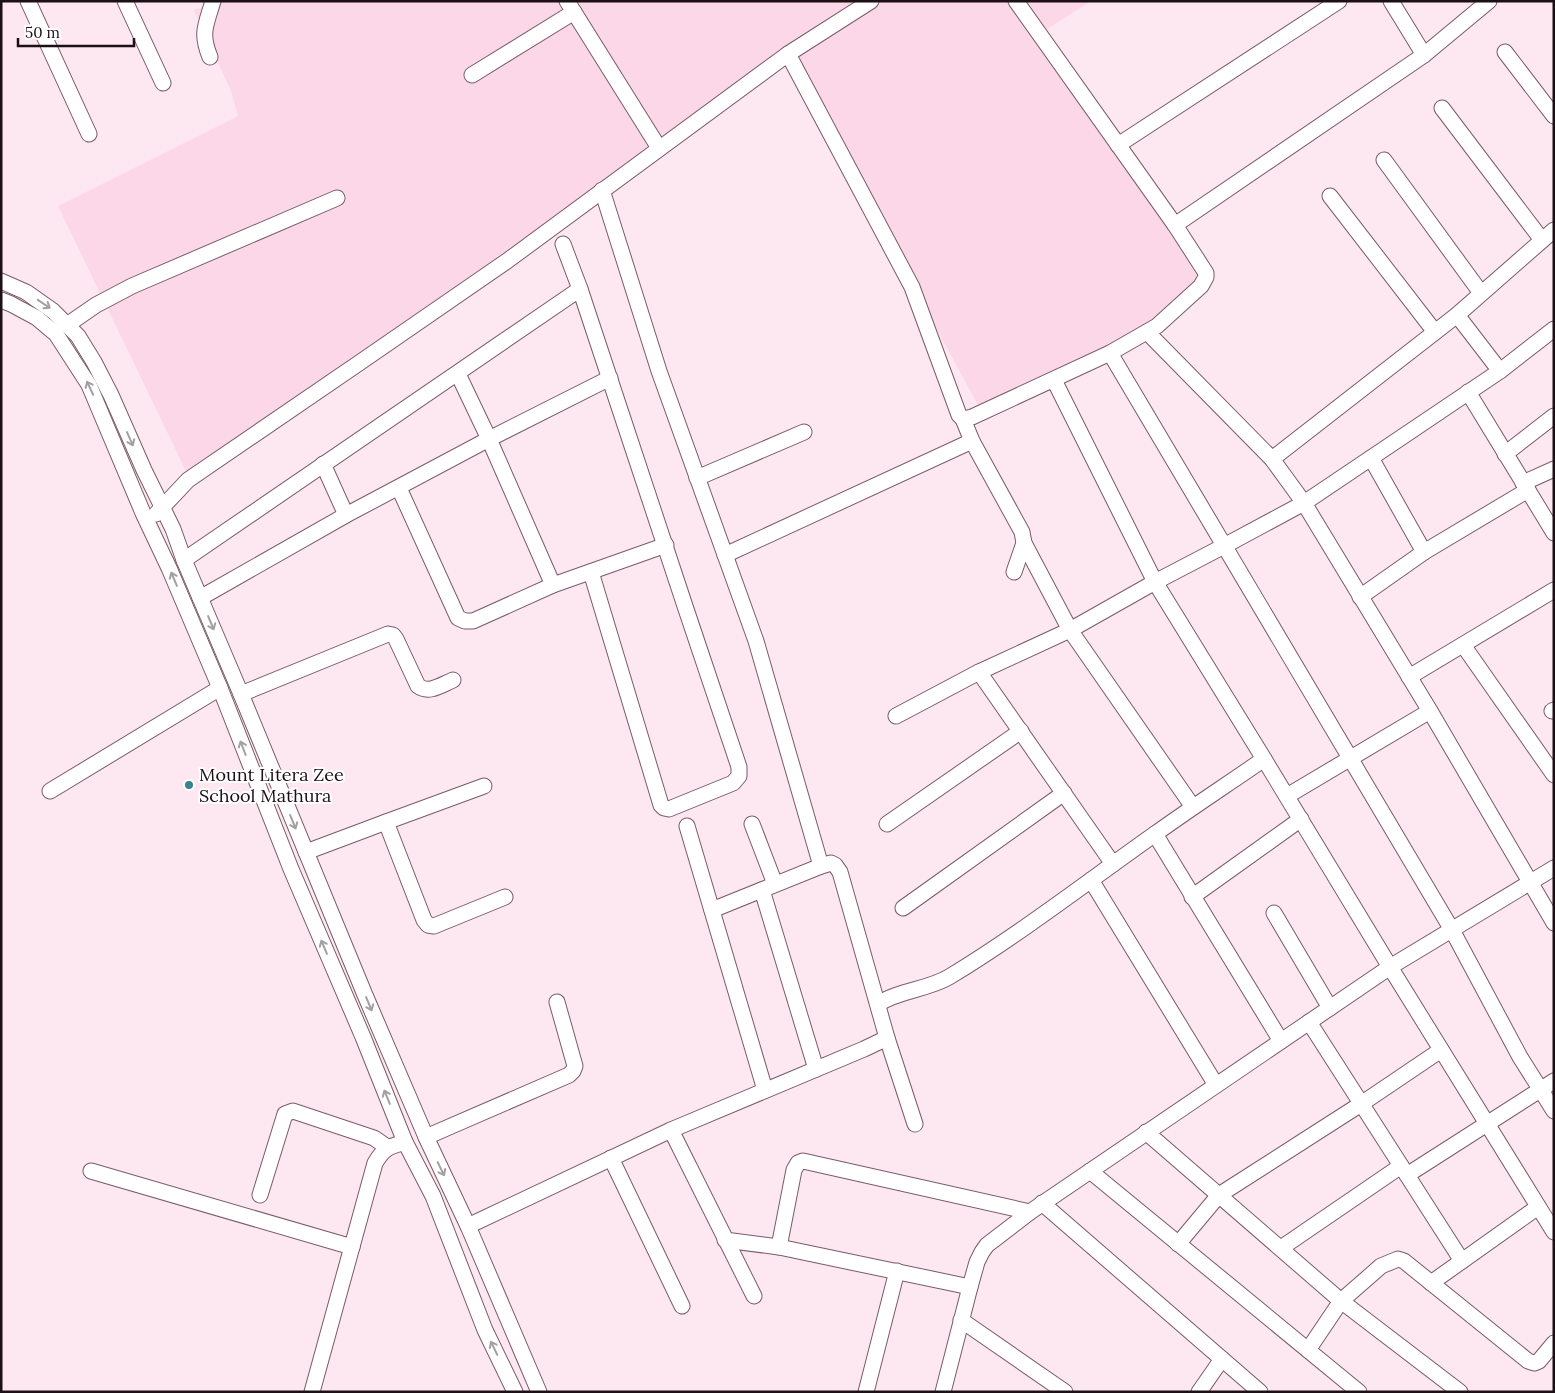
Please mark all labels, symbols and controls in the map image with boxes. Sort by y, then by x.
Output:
scale bar [18,15,134,47]
text: 50 m [25,23,60,42]
one-way arrow [36,299,50,309]
one-way arrow [85,381,94,396]
one-way arrow [126,431,136,446]
one-way arrow [168,572,178,587]
one-way arrow [207,615,216,630]
one-way arrow [238,741,248,756]
place label: Mount Litera Zee School Mathura [199,763,344,807]
marker: Mount Litera Zee School Mathura [183,779,195,791]
one-way arrow [290,814,299,829]
one-way arrow [319,940,329,955]
one-way arrow [364,996,374,1011]
one-way arrow [382,1090,391,1105]
one-way arrow [437,1161,446,1176]
one-way arrow [488,1341,498,1356]

